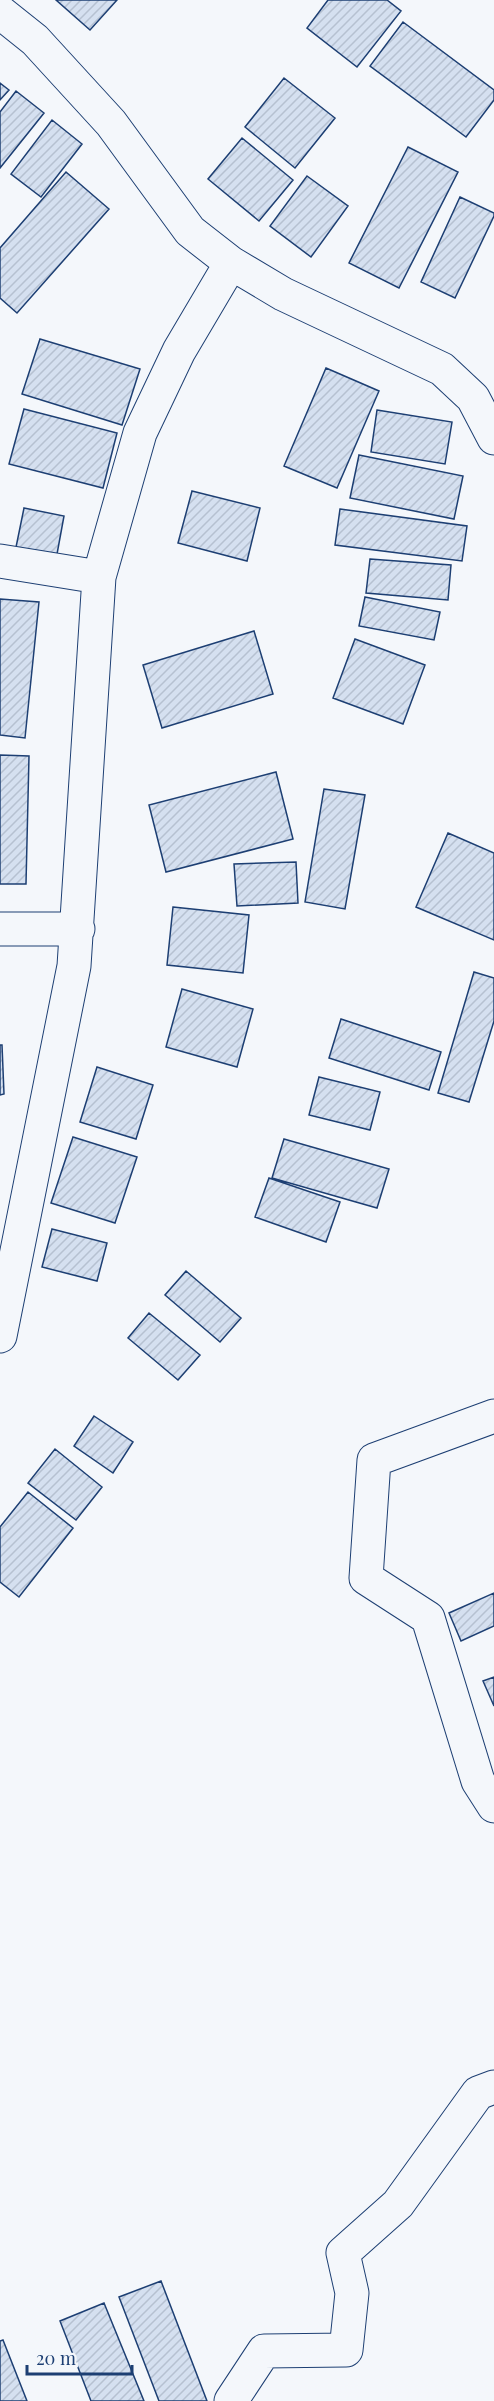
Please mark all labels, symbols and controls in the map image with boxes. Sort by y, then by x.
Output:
scale bar [27,2338,132,2376]
text: 20 m [36,2346,76,2370]

